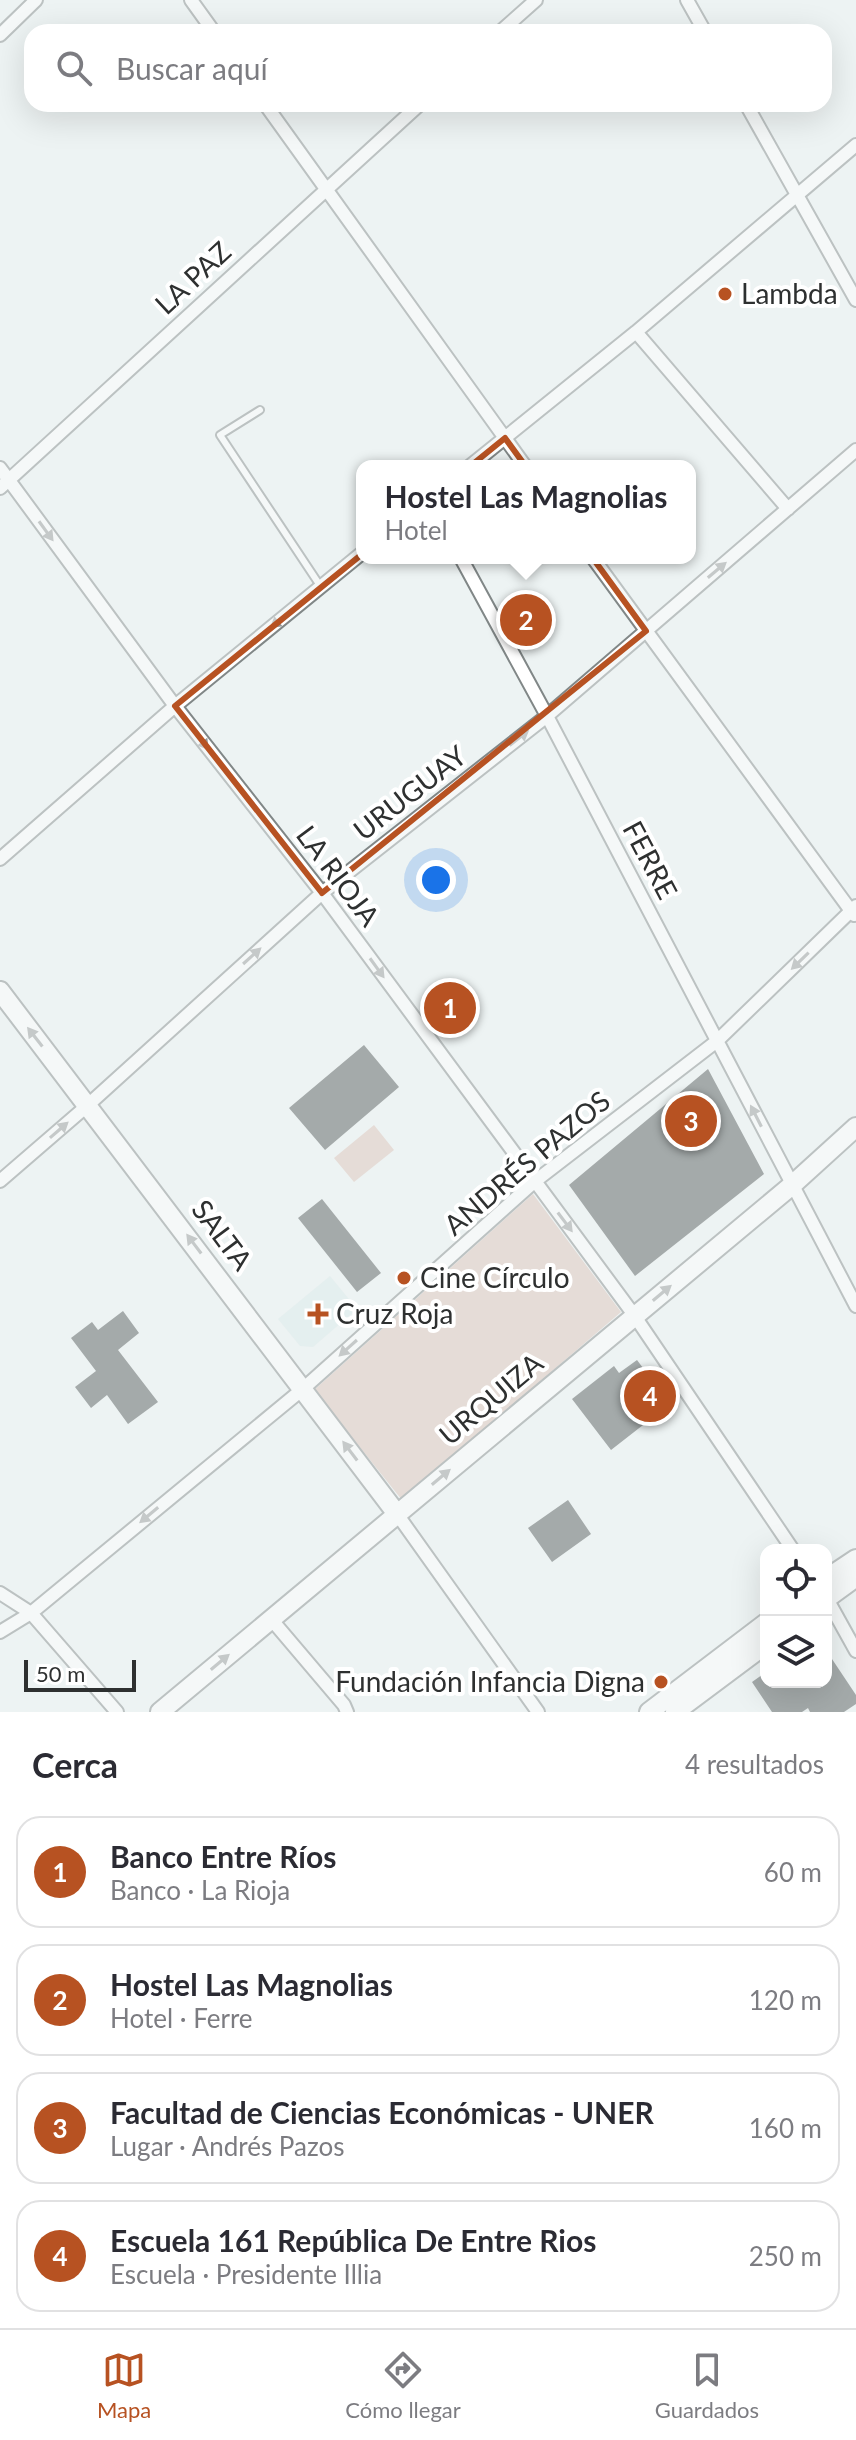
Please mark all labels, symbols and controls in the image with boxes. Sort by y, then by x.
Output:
search box [24,24,832,112]
icon: search [52,46,96,90]
text: Buscar aquí [116,50,268,86]
street label: LA PAZ [148,234,237,321]
place label: Lambda [741,276,838,310]
marker: Lambda [716,285,734,303]
popup [356,460,696,564]
text: Hostel Las Magnolias [385,478,667,514]
text: Hotel [385,514,448,546]
one-way arrow [38,521,54,541]
one-way arrow [706,562,726,579]
pin: 2 [500,590,552,650]
one-way arrow [270,611,290,628]
one-way arrow [193,730,209,750]
one-way arrow [508,731,529,747]
street label: URUGUAY [346,737,473,847]
street label: FERRE [616,815,685,904]
street label: LA RIOJA [290,819,388,932]
your location [416,860,456,900]
one-way arrow [242,948,262,965]
one-way arrow [791,951,810,969]
one-way arrow [369,957,385,979]
pin: 1 [424,978,476,1038]
one-way arrow [28,1027,44,1048]
street label: ANDRÉS PAZOS [436,1083,616,1241]
pin: 3 [665,1091,717,1151]
one-way arrow [749,1105,762,1128]
one-way arrow [49,1122,69,1139]
street label: SALTA [185,1193,260,1276]
one-way arrow [556,1212,572,1232]
one-way arrow [186,1234,202,1254]
place label: Cine Círculo [420,1260,570,1294]
marker: Cine Círculo [395,1269,413,1287]
one-way arrow [651,1284,672,1301]
place label: Cruz Roja [336,1296,453,1330]
marker: Cruz Roja [307,1303,329,1325]
one-way arrow [338,1339,358,1357]
street label: URQUIZA [432,1345,549,1451]
pin: 4 [624,1366,676,1426]
one-way arrow [343,1441,359,1461]
one-way arrow [430,1469,450,1486]
one-way arrow [139,1507,159,1523]
map controls [760,1544,832,1688]
button: locate [760,1544,832,1616]
button: layers [760,1616,832,1688]
one-way arrow [209,1654,229,1671]
scale bar [24,1656,136,1692]
text: 50 m [36,1660,85,1687]
place label: Fundación Infancia Digna [335,1664,645,1698]
marker: Fundación Infancia Digna [652,1673,670,1691]
text: Cerca [32,1744,118,1785]
text: 4 resultados [685,1748,824,1780]
text: Banco Entre Ríos [110,1838,336,1874]
text: 1 [52,1856,68,1888]
text: 60 m [764,1856,822,1888]
text: Banco · La Rioja [110,1874,290,1906]
text: Hostel Las Magnolias [110,1966,393,2002]
text: 2 [52,1984,68,2016]
text: 120 m [749,1984,822,2016]
text: Hotel · Ferre [110,2002,253,2034]
text: Facultad de Ciencias Económicas - UNER [110,2094,654,2130]
text: 3 [52,2112,68,2144]
text: 160 m [749,2112,822,2144]
text: Lugar · Andrés Pazos [110,2130,344,2162]
text: Escuela 161 República De Entre Rios [110,2222,596,2258]
text: 4 [52,2240,68,2272]
text: 250 m [749,2240,822,2272]
text: Escuela · Presidente Illia [110,2258,382,2290]
tab: Mapa [97,2348,151,2423]
tab: Cómo llegar [345,2348,461,2423]
tab: Guardados [655,2348,759,2423]

